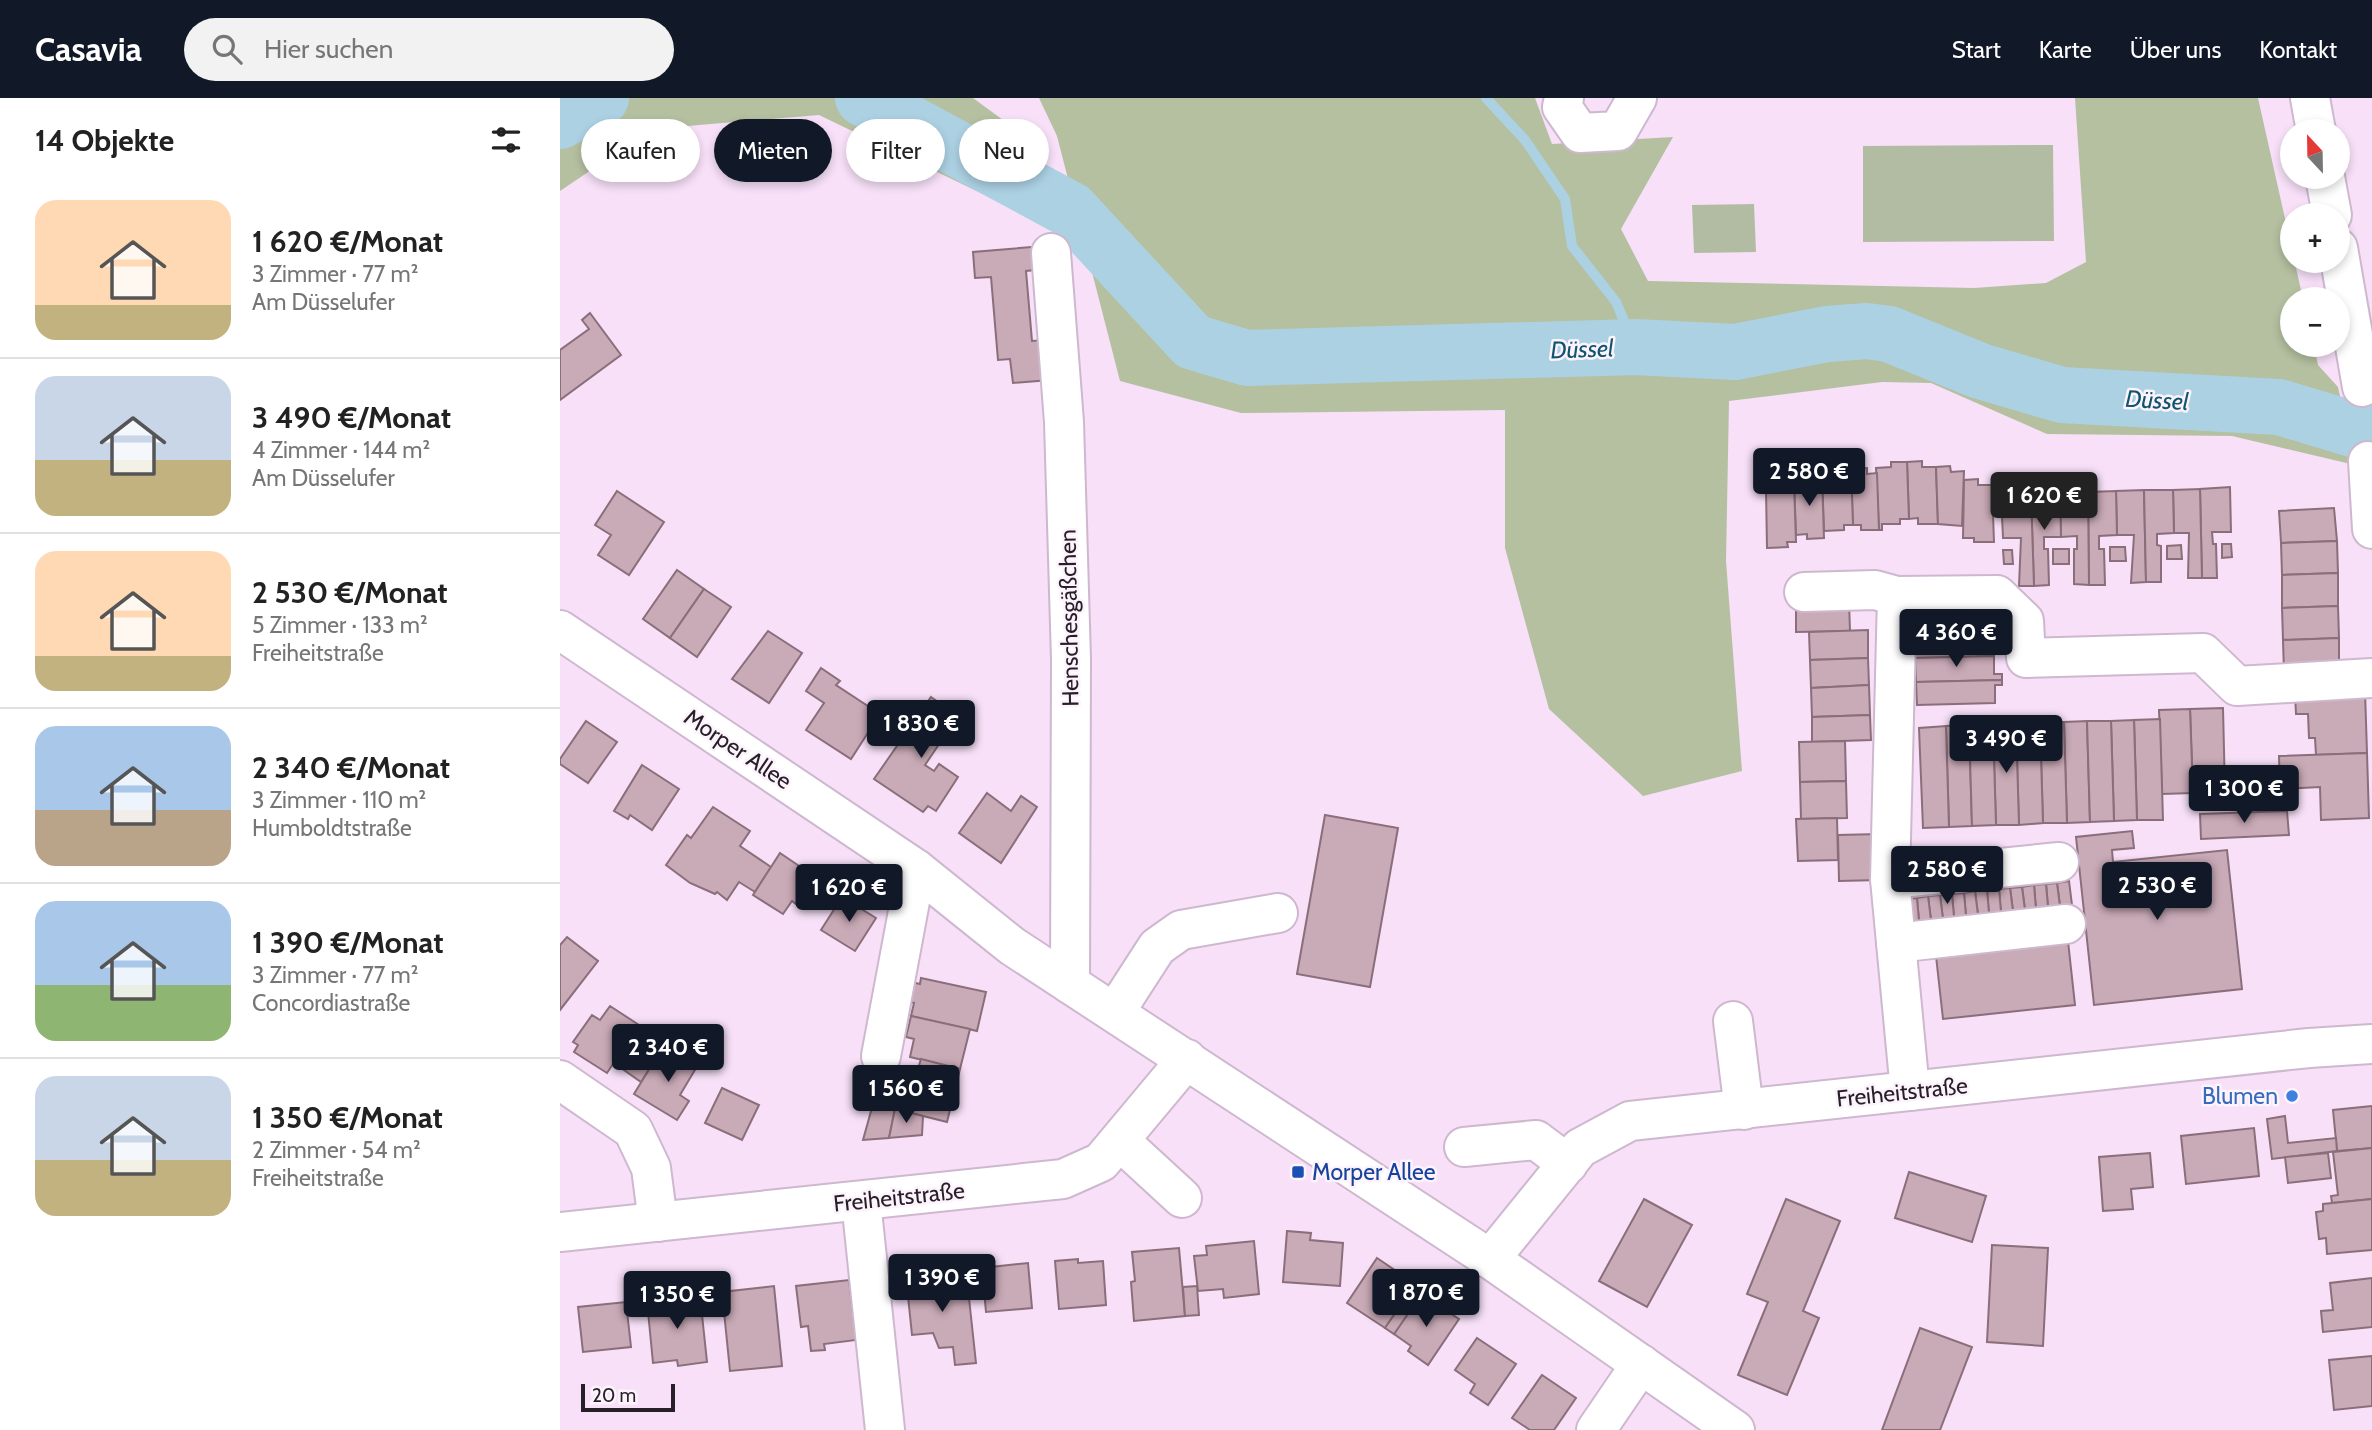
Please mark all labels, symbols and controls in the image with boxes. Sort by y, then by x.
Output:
search box [184,18,674,81]
text: Casavia [35,29,142,69]
icon: search [208,30,246,68]
text: Hier suchen [264,33,393,65]
text: Start [1952,35,2001,64]
text: Karte [2039,35,2092,64]
text: Über uns [2130,35,2221,64]
text: Kontakt [2259,35,2337,64]
chip: Kaufen [581,119,700,182]
chip: Mieten [714,119,832,182]
chip: Filter [846,119,945,182]
chip: Neu [959,119,1049,182]
north arrow [2280,119,2350,189]
map controls [2280,119,2350,357]
icon: filters [487,121,525,159]
text: 14 Objekte [35,122,174,159]
button: + [2280,203,2350,273]
text: 1 620 €/Monat [252,223,443,260]
icon: home [91,228,175,312]
text: 3 Zimmer · 77 m² [252,260,418,288]
button: − [2280,287,2350,357]
text: Am Düsselufer [252,288,395,316]
water label: Düssel [1550,333,1614,365]
water label: Düssel [2125,384,2190,416]
text: 3 490 €/Monat [252,399,451,436]
icon: home [91,404,175,488]
text: 4 Zimmer · 144 m² [252,436,430,464]
pin: 2 580 € [1744,448,1874,508]
text: 2 580 € [1769,457,1849,485]
text: Am Düsselufer [252,464,395,492]
pin: 1 620 € [1979,472,2109,532]
text: 1 620 € [2007,481,2081,509]
street label: Henschesgäßchen [1053,529,1085,707]
text: 2 530 €/Monat [252,574,448,611]
icon: home [91,579,175,663]
pin: 4 360 € [1891,610,2021,669]
text: 5 Zimmer · 133 m² [252,611,428,639]
text: 4 360 € [1916,618,1996,646]
text: Freiheitstraße [252,639,384,667]
pin: 1 830 € [856,700,986,760]
street label: Morper Allee [679,703,797,795]
text: 1 830 € [883,709,959,737]
pin: 3 490 € [1941,716,2071,775]
text: 3 490 € [1966,724,2046,752]
text: 2 340 €/Monat [252,749,450,786]
icon: home [91,754,175,838]
pin: 1 300 € [2179,766,2309,825]
text: 1 300 € [2205,774,2283,802]
text: 3 Zimmer · 110 m² [252,786,426,814]
text: Humboldtstraße [252,814,412,842]
pin: 2 580 € [1882,846,2012,906]
text: 2 580 € [1907,855,1987,883]
pin: 2 530 € [2092,862,2222,922]
pin: 1 620 € [784,864,914,924]
text: 2 530 € [2118,871,2196,899]
text: 1 620 € [812,873,886,901]
text: 1 390 €/Monat [252,924,443,961]
icon: home [91,929,175,1013]
text: 3 Zimmer · 77 m² [252,961,418,989]
text: Concordiastraße [252,989,410,1017]
pin: 2 340 € [603,1024,733,1084]
text: 2 340 € [628,1033,708,1061]
pin: 1 560 € [841,1066,971,1125]
street label: Freiheitstraße [1835,1071,1969,1113]
text: 1 560 € [868,1074,944,1102]
place label: Blumen [2202,1082,2278,1110]
marker: Blumen [2284,1088,2300,1104]
text: 1 350 €/Monat [252,1099,443,1136]
icon: home [91,1104,175,1188]
text: 2 Zimmer · 54 m² [252,1136,421,1164]
place label: Morper Allee [1312,1158,1436,1186]
text: Freiheitstraße [252,1164,384,1192]
marker: Morper Allee [1290,1164,1306,1180]
street label: Freiheitstraße [832,1176,966,1218]
pin: 1 390 € [877,1254,1007,1314]
text: 1 390 € [904,1263,980,1291]
pin: 1 870 € [1361,1270,1491,1329]
pin: 1 350 € [612,1272,742,1331]
text: 1 870 € [1388,1278,1464,1306]
text: 1 350 € [640,1280,714,1308]
scale bar [581,1381,676,1413]
text: 20 m [592,1384,636,1407]

